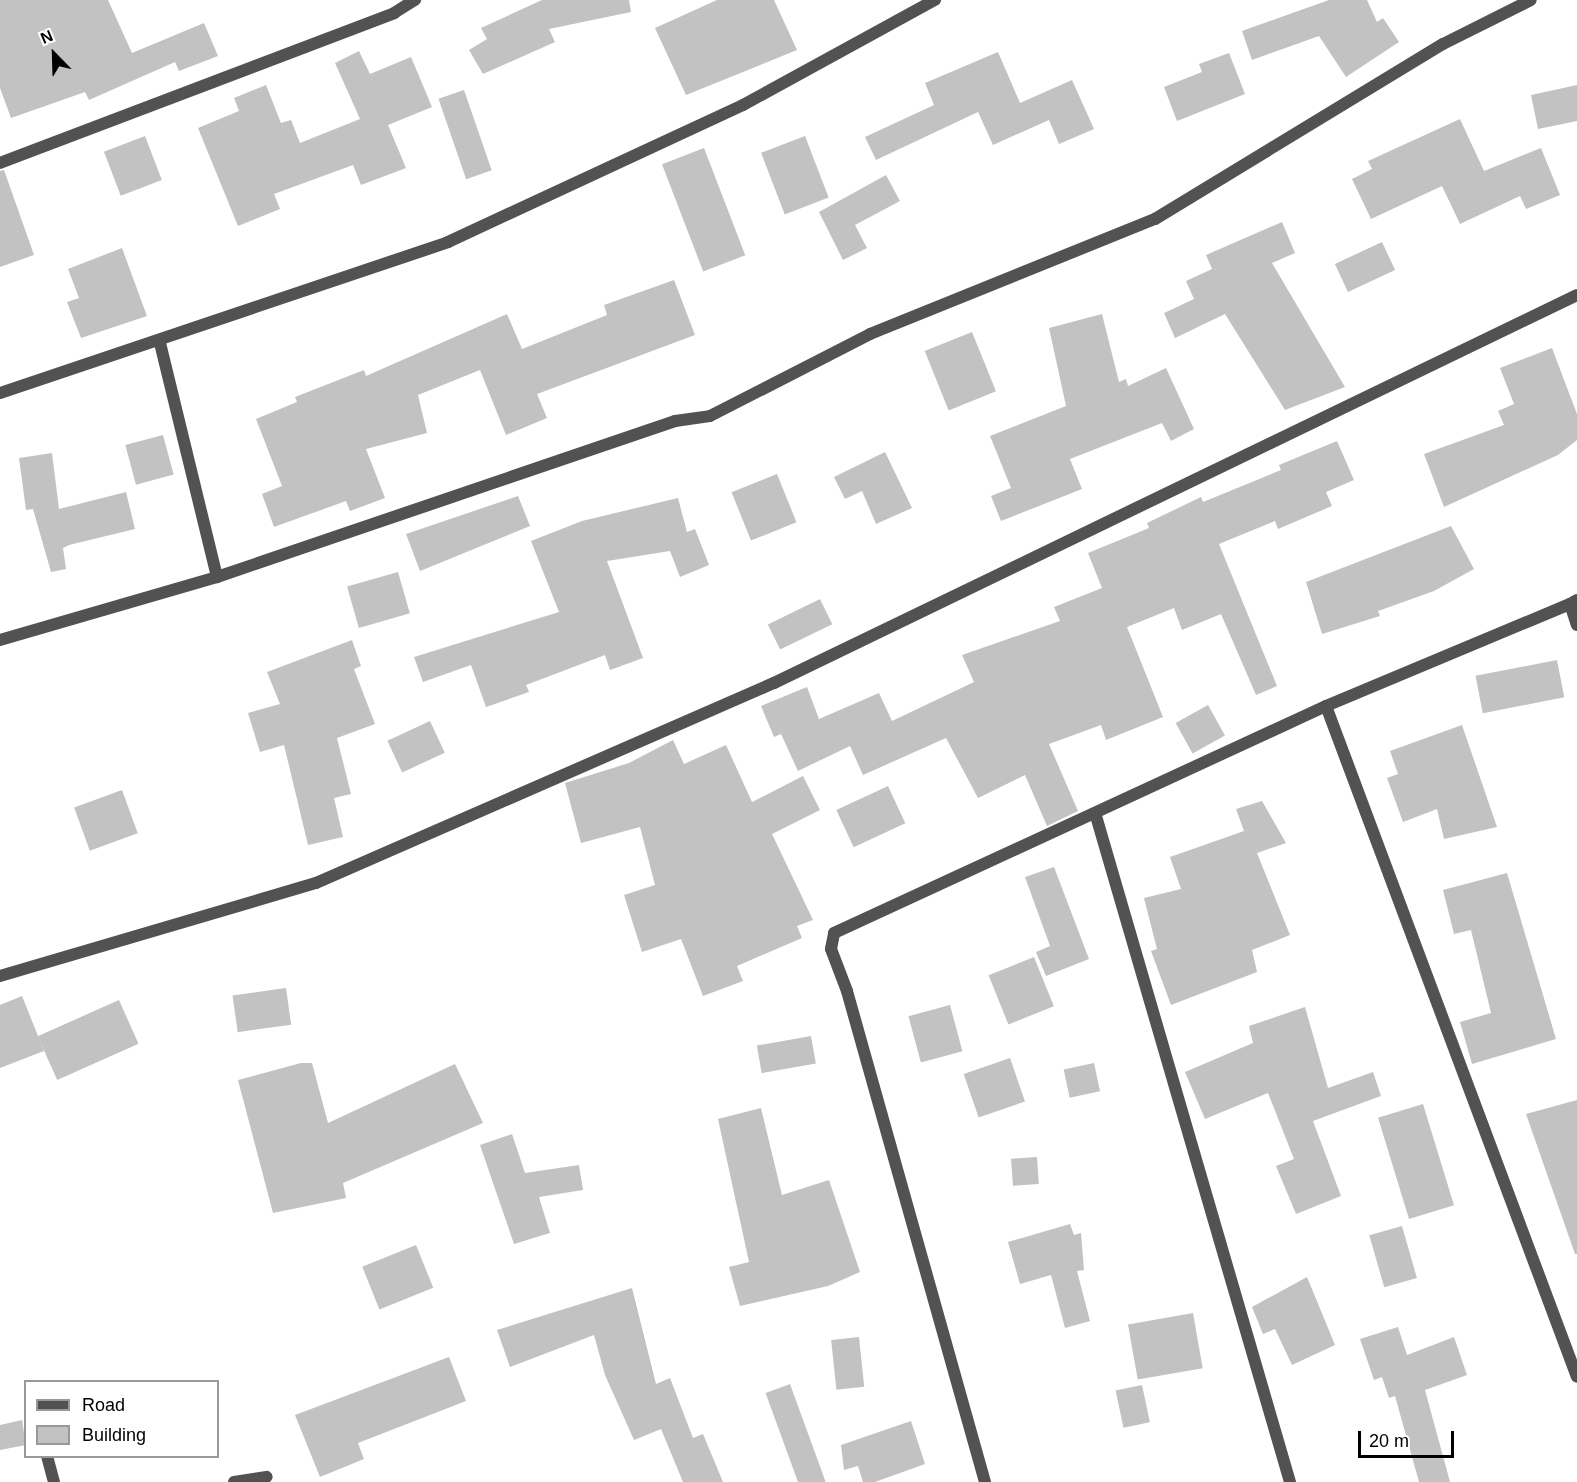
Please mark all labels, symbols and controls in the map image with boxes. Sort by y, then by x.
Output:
north arrow [24,24,84,84]
text: N [38,27,55,47]
legend [24,1380,219,1458]
text: Road [82,1395,125,1415]
scale bar [1361,1419,1457,1457]
text: Building [82,1425,146,1445]
text: 20 m [1369,1431,1409,1451]

